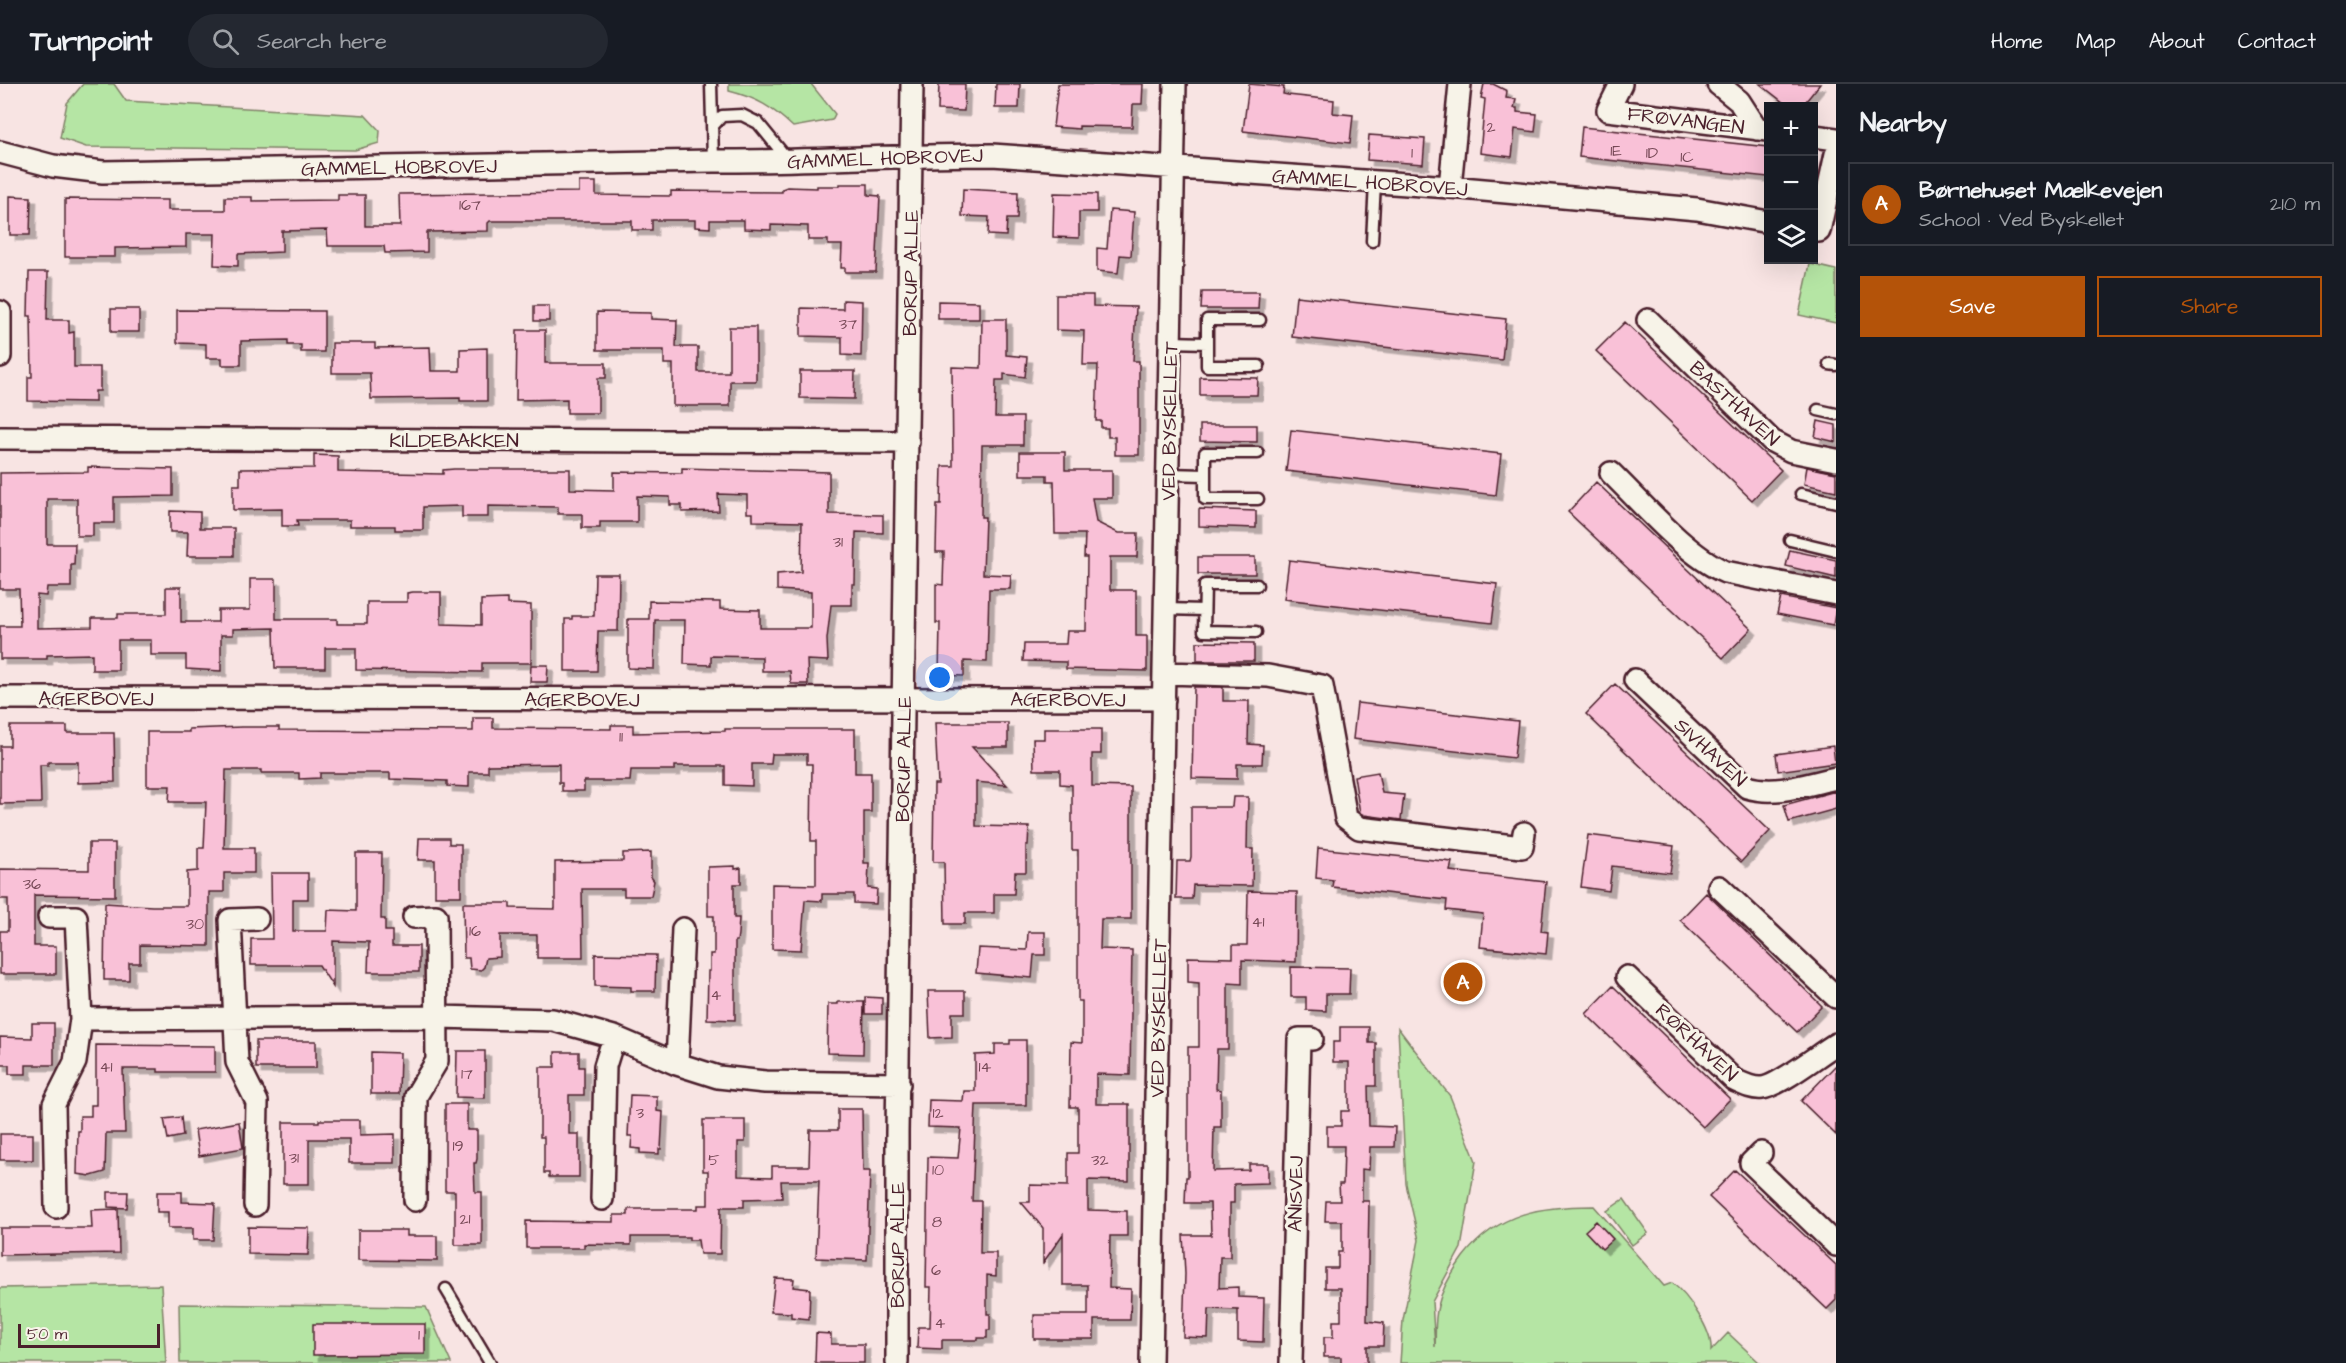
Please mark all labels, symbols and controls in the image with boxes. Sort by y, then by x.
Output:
search box [188,14,608,68]
text: Turnpoint [30,22,152,61]
icon: search [209,25,242,58]
text: Search here [257,26,387,57]
text: Home [1991,27,2043,56]
text: Map [2076,27,2116,56]
text: About [2149,27,2205,56]
text: Contact [2238,27,2316,56]
street label: FRØVANGEN [1626,100,1746,142]
map controls [1764,102,1818,264]
button: + [1764,102,1818,156]
text: Nearby [1860,105,1947,141]
house number: 2 [1486,116,1496,138]
house number: 1E [1610,140,1622,162]
street label: GAMMEL HOBROVEJ [787,142,984,176]
house number: 1 [1411,142,1413,164]
house number: 1D [1646,142,1658,164]
house number: 1C [1680,146,1694,168]
street label: GAMMEL HOBROVEJ [301,152,498,184]
button: − [1764,156,1818,210]
street label: GAMMEL HOBROVEJ [1271,162,1469,204]
text: Børnehuset Mælkevejen [1919,175,2162,206]
text: A [1875,190,1888,218]
text: 210 m [2270,190,2320,218]
house number: 167 [459,194,481,216]
text: School · Ved Byskellet [1919,206,2124,234]
street label: BORUP ALLE [896,210,926,336]
button: layers [1764,210,1818,264]
button: Save [1860,276,2085,337]
button: Share [2097,276,2322,337]
house number: 37 [839,313,857,335]
street label: VED BYSKELLET [1155,341,1185,501]
street label: BASTHAVEN [1683,355,1786,453]
street label: KILDEBAKKEN [389,427,519,455]
house number: 31 [833,531,843,553]
your location [925,663,954,692]
street label: AGERBOVEJ [38,685,154,713]
street label: AGERBOVEJ [524,686,640,714]
street label: AGERBOVEJ [1010,686,1126,714]
street label: BORUP ALLE [889,696,919,822]
street label: SIVHAVEN [1668,712,1753,794]
house number: 11 [619,726,623,748]
house number: 36 [23,873,41,895]
house number: 41 [1252,911,1264,933]
house number: 30 [186,913,204,935]
house number: 16 [469,920,481,942]
street label: VED BYSKELLET [1144,938,1174,1098]
pin: A [1444,960,1482,1004]
house number: 4 [711,984,722,1006]
street label: RØRHAVEN [1649,997,1744,1088]
house number: 41 [100,1056,112,1078]
house number: 14 [979,1056,992,1078]
house number: 17 [461,1063,473,1085]
house number: 3 [636,1102,644,1124]
house number: 12 [932,1102,944,1124]
house number: 19 [452,1135,464,1157]
house number: 31 [289,1147,299,1169]
house number: 5 [708,1149,720,1171]
house number: 32 [1091,1149,1109,1171]
street label: ANISVEJ [1281,1155,1311,1232]
house number: 10 [932,1159,944,1181]
street label: BORUP ALLE [884,1182,912,1308]
house number: 21 [459,1208,471,1230]
house number: 8 [932,1211,942,1233]
house number: 6 [931,1259,941,1281]
house number: 4 [935,1312,946,1334]
scale bar [18,1321,160,1348]
text: 50 m [27,1323,67,1345]
house number: 1 [418,1324,420,1346]

